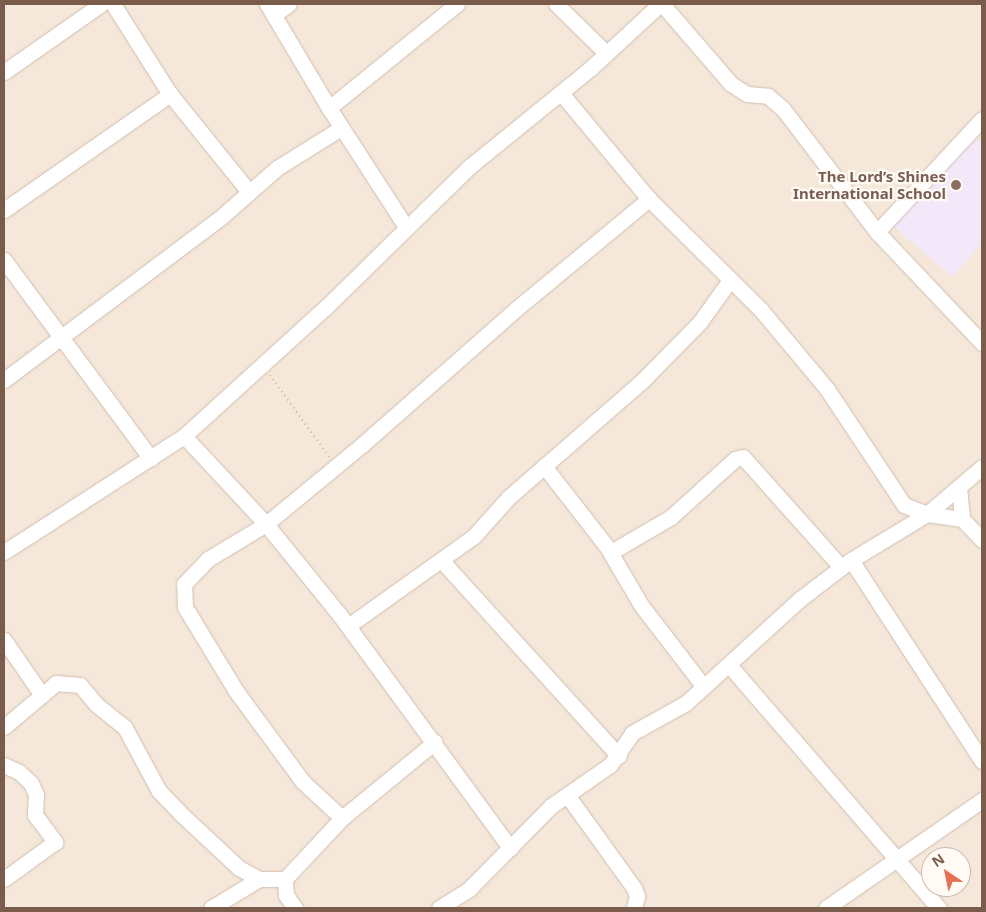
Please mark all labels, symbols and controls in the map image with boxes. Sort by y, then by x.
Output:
place label: The Lord’s Shines International School [793,167,946,202]
marker: The Lord’s Shines International School [950,179,962,191]
north arrow [921,847,971,897]
text: N [928,849,948,871]

